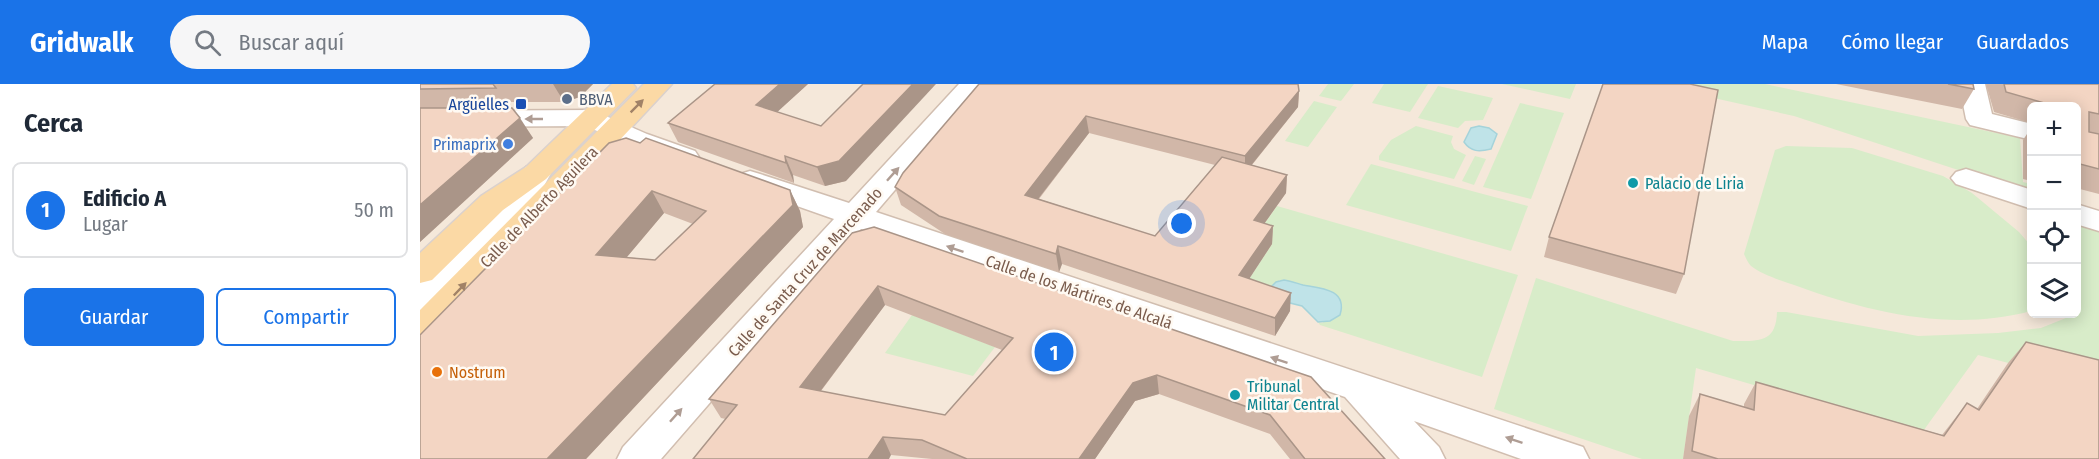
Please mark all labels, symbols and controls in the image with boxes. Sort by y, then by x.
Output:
search box [170,15,590,69]
text: Gridwalk [30,26,134,59]
icon: search [191,26,224,59]
text: Buscar aquí [239,29,344,56]
text: Mapa [1762,29,1808,55]
text: Cómo llegar [1841,29,1943,55]
text: Guardados [1976,29,2069,55]
place label: BBVA [579,90,613,109]
marker: BBVA [560,92,574,106]
place label: Argüelles [448,95,509,114]
marker: Argüelles [514,97,528,111]
one-way arrow [630,99,645,113]
map controls [2027,102,2081,318]
button: + [2027,102,2081,156]
text: Cerca [24,108,83,139]
one-way arrow [524,114,543,124]
place label: Primaprix [433,135,496,154]
marker: Primaprix [501,137,515,151]
street label: Calle de Alberto Aguilera [476,142,602,271]
button: − [2027,156,2081,210]
one-way arrow [886,167,899,182]
place label: Palacio de Liria [1645,174,1744,193]
marker: Palacio de Liria [1626,176,1640,190]
street label: Calle de Santa Cruz de Marcenado [724,183,886,361]
text: Edificio A [83,185,166,212]
text: 1 [41,198,50,222]
text: 50 m [354,198,394,222]
your location [1167,209,1196,238]
button: locate [2027,210,2081,264]
text: Lugar [83,212,128,236]
one-way arrow [946,244,964,254]
street label: Calle de los Mártires de Alcalá [983,251,1175,333]
button: layers [2027,264,2081,318]
one-way arrow [453,283,467,297]
button: Guardar [24,288,204,346]
button: Compartir [216,288,396,346]
pin: 1 [1034,330,1074,374]
one-way arrow [1270,355,1288,364]
place label: Nostrum [449,363,505,382]
marker: Nostrum [430,365,444,379]
place label: Tribunal Militar Central [1247,377,1339,414]
marker: Tribunal Militar Central [1228,388,1242,402]
one-way arrow [669,408,683,423]
one-way arrow [1505,435,1523,445]

